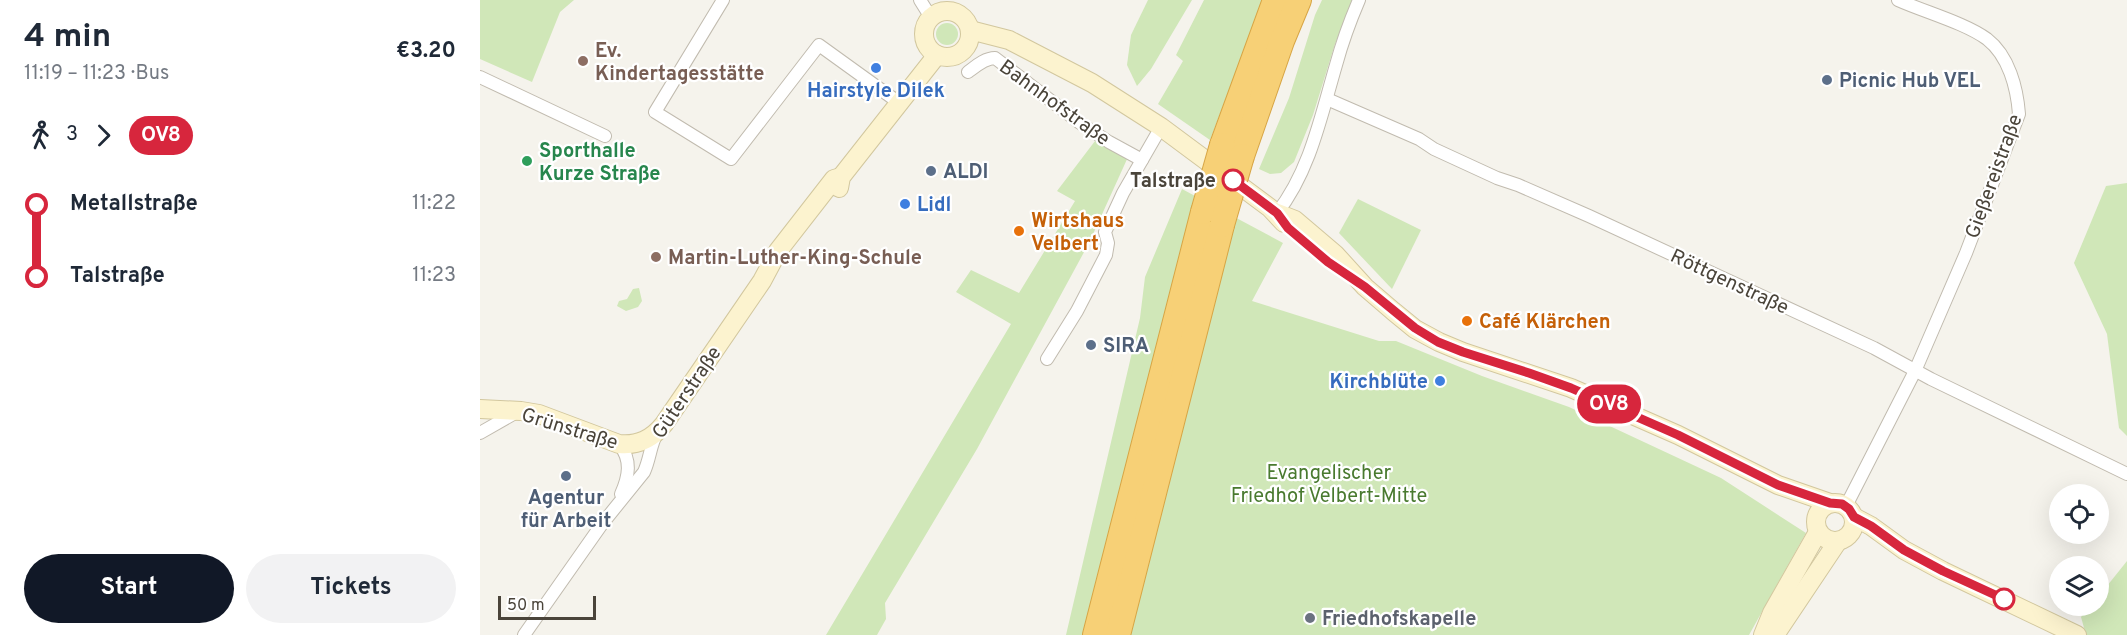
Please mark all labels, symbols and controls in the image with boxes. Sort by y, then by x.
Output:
text: 4 min [24,17,111,59]
text: €3.20 [396,38,456,65]
place label: Ev. Kindertagesstätte [595,39,764,88]
marker: Ev. Kindertagesstätte [576,54,590,68]
street label: Bahnhofstraße [993,55,1114,153]
text: 11:19 – 11:23 · Bus [24,61,169,87]
marker: Hairstyle Dilek [869,61,883,75]
place label: Picnic Hub VEL [1839,69,1981,95]
marker: Picnic Hub VEL [1820,73,1834,87]
place label: Hairstyle Dilek [807,79,945,105]
street label: Gießereistraße [1960,111,2029,242]
icon: walk [24,119,57,152]
icon: forward [87,119,120,152]
text: 3 [66,122,78,148]
text: OV8 [141,122,181,149]
place label: Sporthalle Kurze Straße [539,139,660,188]
marker: Sporthalle Kurze Straße [520,154,534,168]
place label: ALDI [943,160,989,186]
marker: ALDI [924,164,938,178]
place label: Talstraße [1130,169,1216,195]
marker: Talstraße [1222,169,1244,191]
text: Metallstraße [70,191,198,218]
text: 11:22 [412,191,456,217]
place label: Lidl [917,193,951,219]
marker: Lidl [898,197,912,211]
place label: Wirtshaus Velbert [1031,209,1124,258]
marker: Wirtshaus Velbert [1012,224,1026,238]
street label: Röttgenstraße [1666,244,1793,322]
place label: Martin-Luther-King-Schule [668,246,922,272]
marker: Martin-Luther-King-Schule [649,250,663,264]
text: Talstraße [70,263,165,290]
text: 11:23 [412,263,456,289]
place label: Café Klärchen [1479,310,1611,336]
marker: Café Klärchen [1460,314,1474,328]
place label: SIRA [1103,334,1149,360]
marker: SIRA [1084,338,1098,352]
street label: Güterstraße [647,342,728,445]
place label: Kirchblüte [1330,370,1428,396]
marker: Kirchblüte [1433,374,1447,388]
line badge: OV8 [1574,384,1644,424]
text: OV8 [1589,391,1629,418]
street label: Grünstraße [518,403,621,457]
park label: Evangelischer Friedhof Velbert-Mitte [1231,461,1427,510]
marker: Agentur für Arbeit [559,469,573,483]
map controls [2049,484,2109,616]
button: locate [2049,484,2109,544]
place label: Agentur für Arbeit [521,486,611,535]
button: Start [24,554,234,623]
button: Tickets [246,554,456,623]
button: layers [2049,556,2109,616]
unlabelled marker [1993,588,2015,610]
scale bar [498,593,596,620]
text: 50 m [507,596,545,616]
place label: Friedhofskapelle [1322,607,1476,633]
marker: Friedhofskapelle [1303,611,1317,625]

